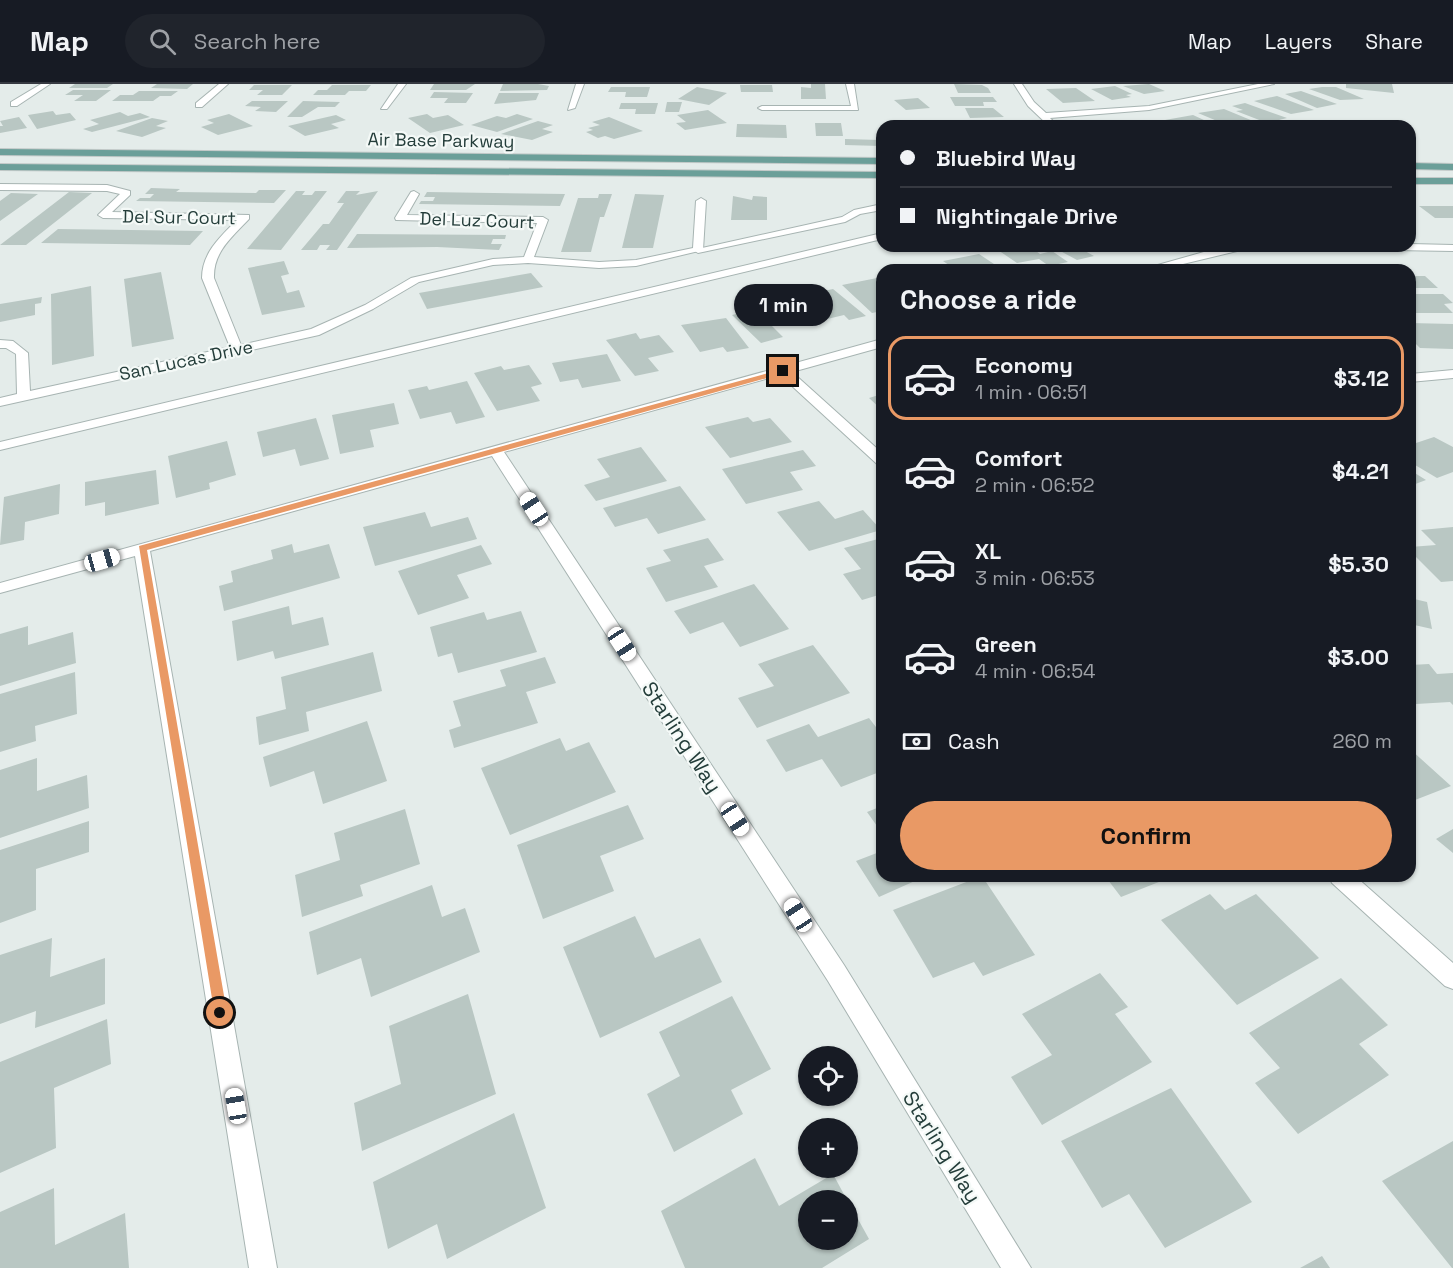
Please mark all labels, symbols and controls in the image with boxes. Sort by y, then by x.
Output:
search box [125,14,545,68]
text: Map [30,23,89,59]
icon: search [146,25,179,58]
text: Search here [194,27,321,55]
text: Map [1188,28,1232,55]
text: Layers [1265,28,1332,55]
text: Share [1365,28,1423,55]
street label: Air Base Parkway [367,127,515,153]
text: Bluebird Way [936,144,1076,172]
text: Nightingale Drive [936,202,1118,230]
street label: Del Sur Court [122,205,236,229]
street label: Del Luz Court [419,206,535,234]
text: Choose a ride [900,282,1077,317]
callout: 1 min [734,284,832,326]
text: 1 min [759,292,808,318]
street label: San Lucas Drive [117,335,255,385]
icon: car [903,351,957,405]
text: Economy [975,351,1073,379]
route end [769,357,796,384]
text: $3.12 [1334,364,1389,392]
text: 1 min · 06:51 [975,379,1087,405]
icon: car [903,444,957,498]
text: Comfort [975,444,1063,472]
text: $4.21 [1332,457,1389,485]
text: 2 min · 06:52 [975,472,1095,498]
car [517,489,551,529]
icon: car [903,537,957,591]
text: XL [975,537,1001,565]
car [82,546,122,574]
text: $5.30 [1328,550,1389,578]
text: 3 min · 06:53 [975,565,1095,591]
car [605,624,639,664]
icon: car [903,630,957,684]
text: Green [975,630,1037,658]
text: $3.00 [1327,643,1389,671]
text: 4 min · 06:54 [975,658,1096,684]
street label: Starling Way [636,676,728,798]
icon: cash [900,725,933,758]
text: Cash [948,727,1000,755]
text: 260 m [1333,728,1392,754]
car [718,799,752,839]
button: Confirm [900,801,1392,870]
car [781,895,815,935]
route start [206,999,233,1026]
map controls [798,1046,858,1250]
button: locate [798,1046,858,1106]
street label: Starling Way [897,1086,987,1208]
car [224,1087,248,1125]
button: + [798,1118,858,1178]
button: − [798,1190,858,1250]

